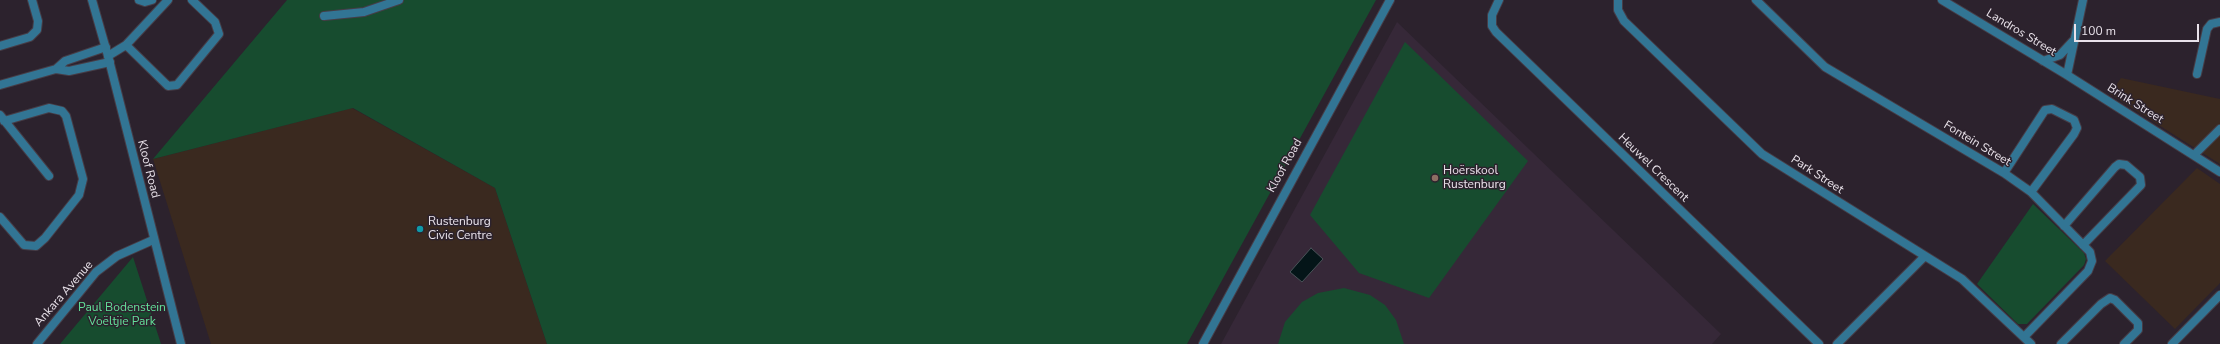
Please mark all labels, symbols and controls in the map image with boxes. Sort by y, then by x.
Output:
street label: Landros Street [1983,6,2059,60]
scale bar [2076,16,2201,42]
text: 100 m [2081,23,2116,39]
street label: Brink Street [2104,81,2166,127]
street label: Fontein Street [1941,118,2013,170]
street label: Heuwel Crescent [1615,131,1691,205]
street label: Kloof Road [1264,137,1306,195]
street label: Kloof Road [134,139,162,199]
street label: Park Street [1788,153,1846,197]
place label: Hoërskool Rustenburg [1443,164,1506,192]
marker: Hoërskool Rustenburg [1430,173,1440,183]
place label: Rustenburg Civic Centre [428,215,492,243]
marker: Rustenburg Civic Centre [415,224,425,234]
street label: Ankara Avenue [32,258,96,330]
park label: Paul Bodenstein Voëltjie Park [78,301,166,329]

